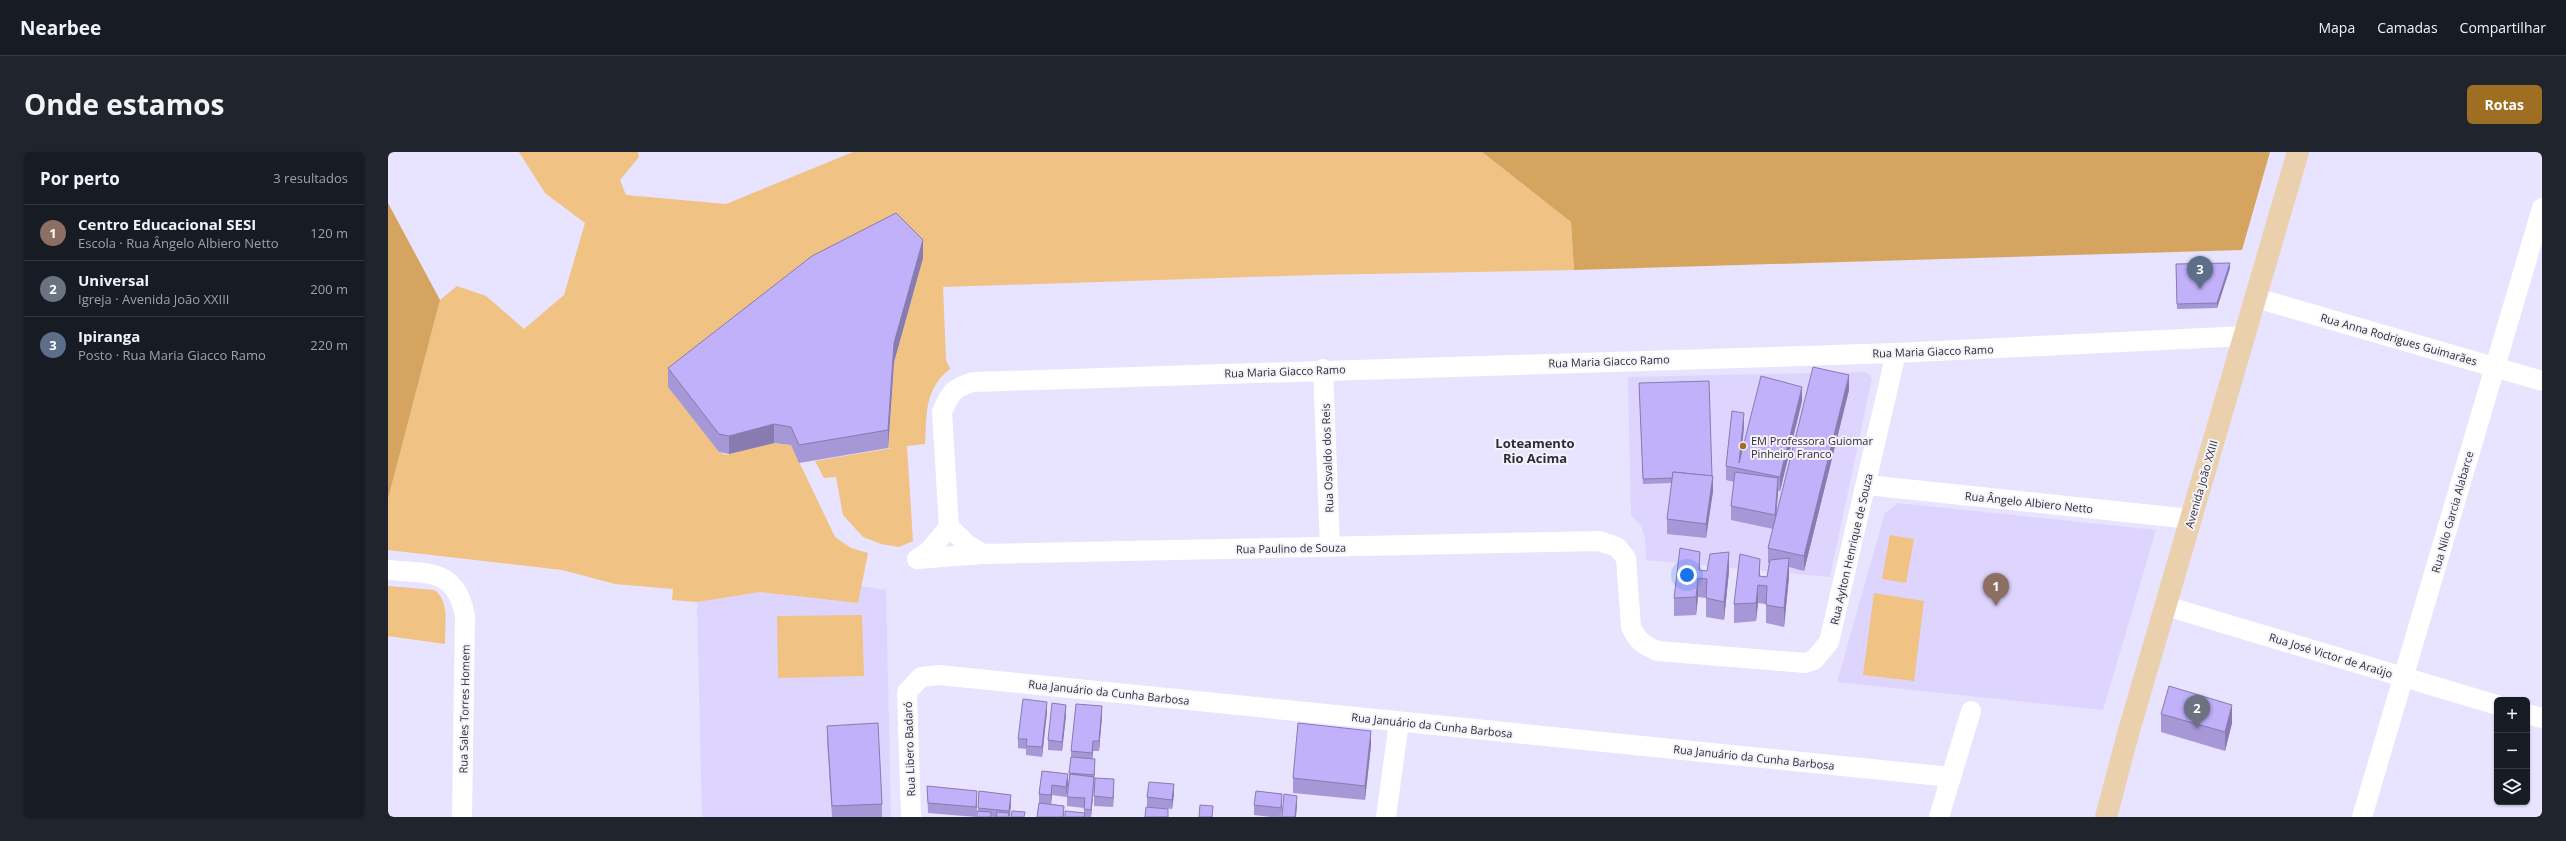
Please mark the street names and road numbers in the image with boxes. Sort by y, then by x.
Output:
street label: Rua Anna Rodrigues Guimarães [2319,309,2479,369]
street label: Rua Maria Giacco Ramo [1872,341,1994,361]
street label: Rua Maria Giacco Ramo [1548,351,1670,371]
street label: Rua Maria Giacco Ramo [1224,361,1346,381]
street label: Rua Osvaldo dos Reis [1318,403,1336,513]
street label: Avenida João XXIII [2181,438,2221,530]
street label: Rua Nilo Garcia Alabarce [2427,449,2477,575]
street label: Rua Aylton Henrique de Souza [1826,472,1876,626]
street label: Rua Ângelo Albiero Netto [1964,488,2094,516]
street label: Rua Paulino de Souza [1236,540,1346,556]
street label: Rua José Victor de Araújo [2267,629,2395,681]
street label: Rua Sales Torres Homem [455,644,473,774]
street label: Rua Januário da Cunha Barbosa [1028,676,1190,708]
street label: Rua Libero Badaró [900,701,918,797]
street label: Rua Januário da Cunha Barbosa [1351,709,1513,741]
street label: Rua Januário da Cunha Barbosa [1673,741,1835,773]

